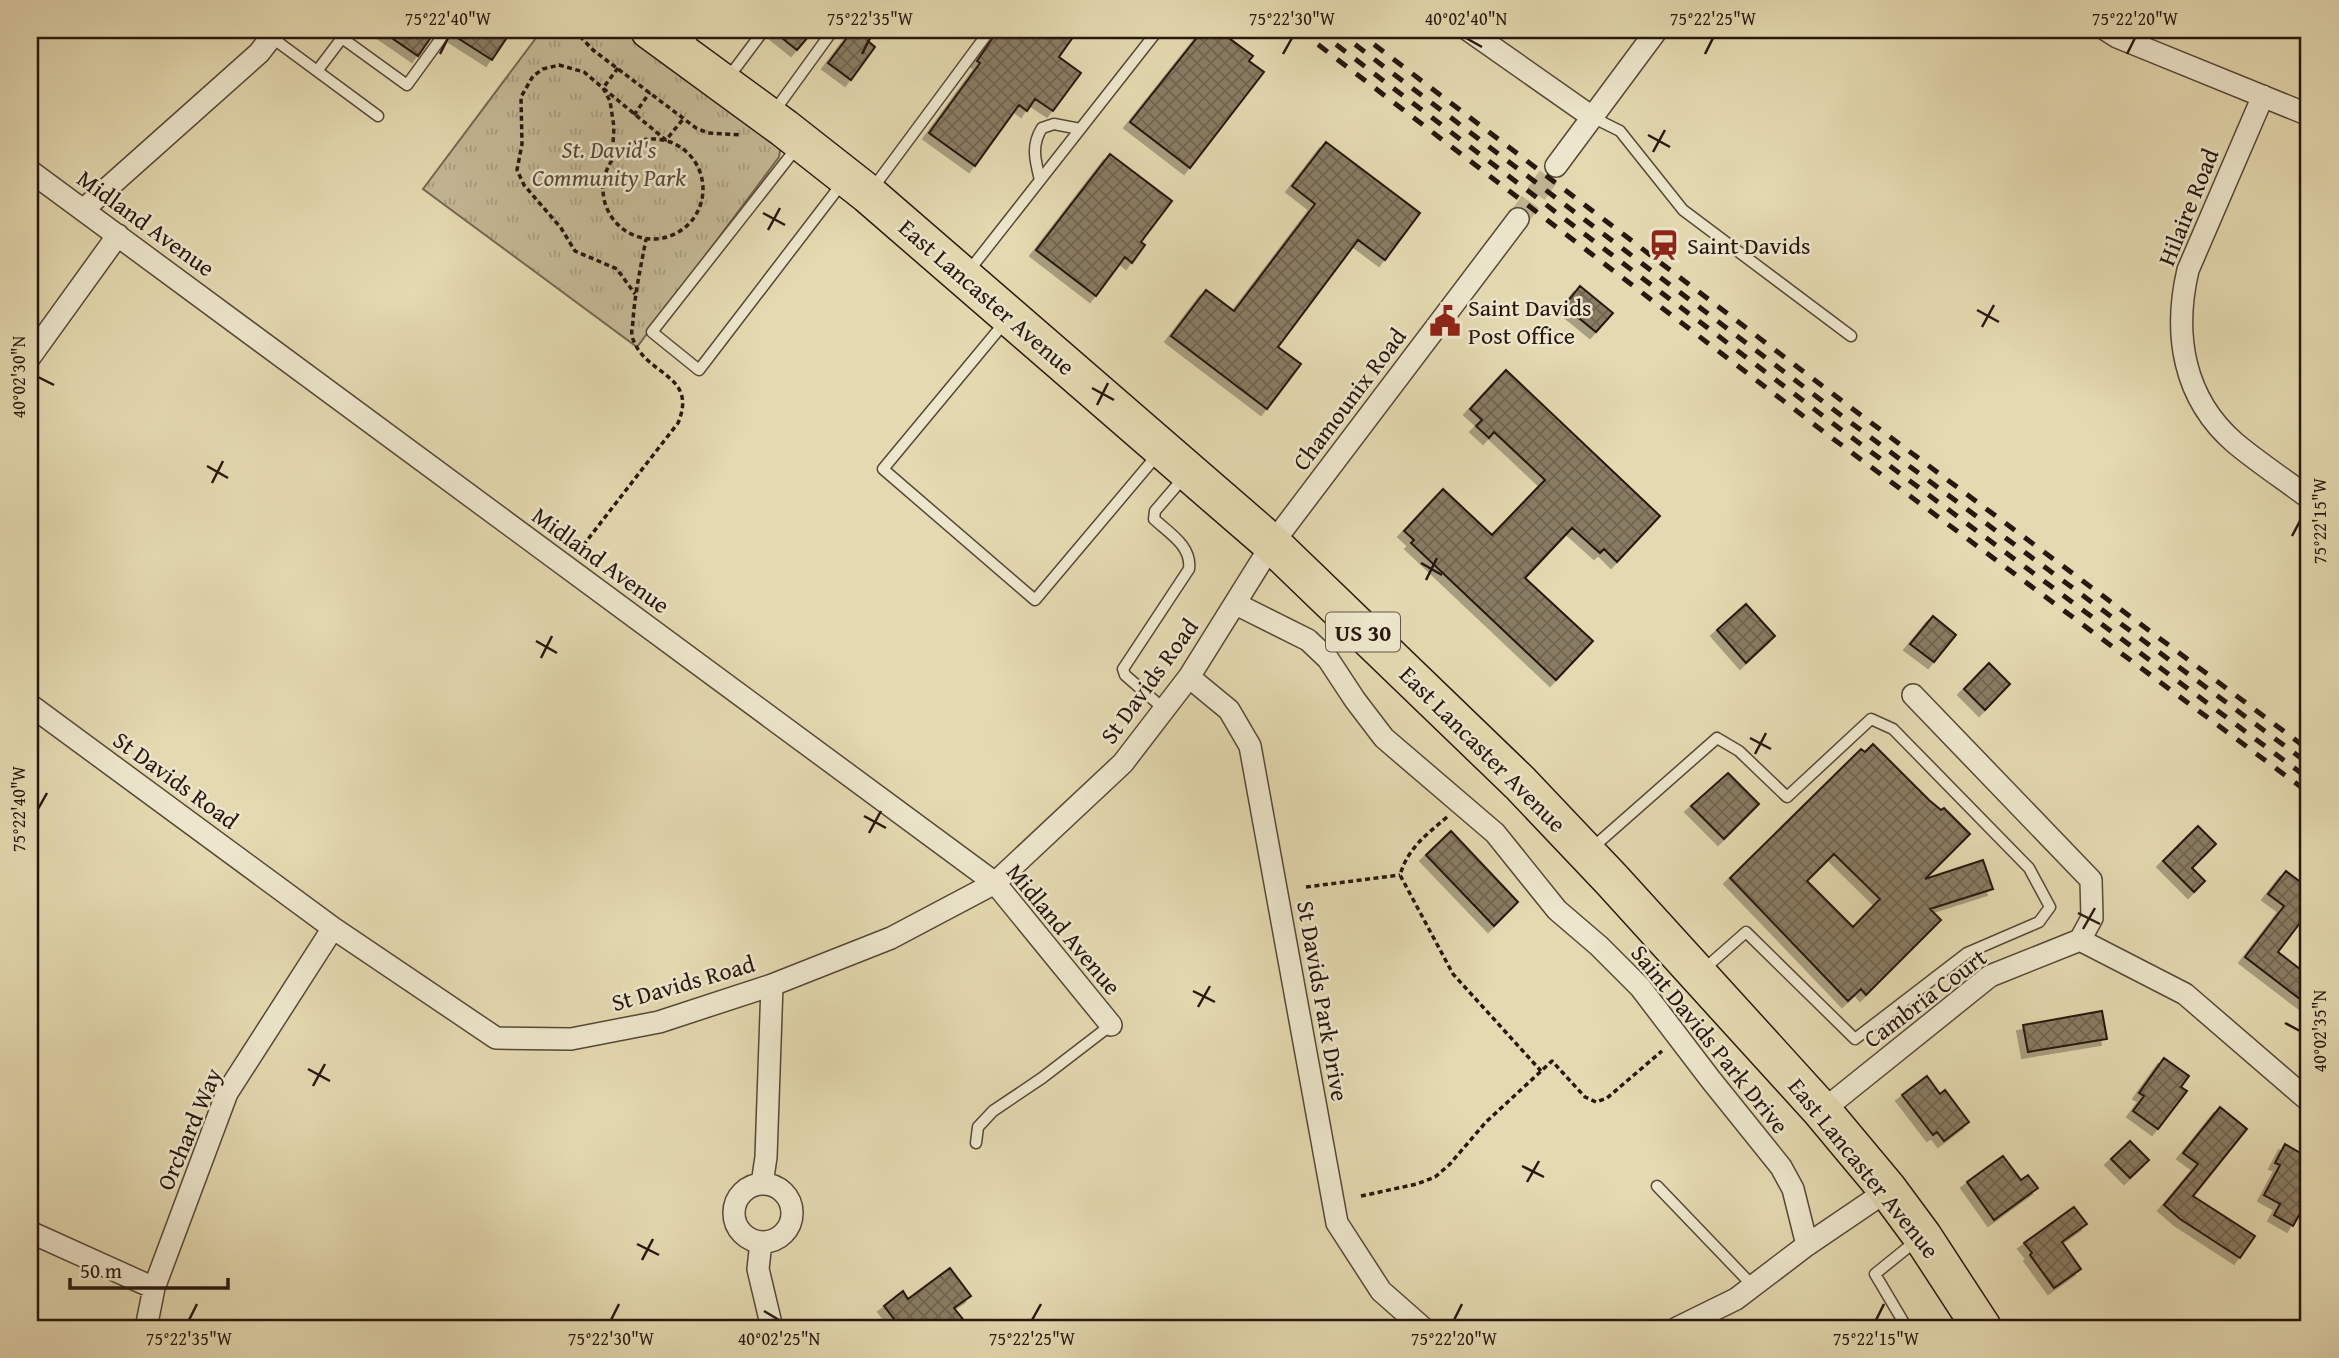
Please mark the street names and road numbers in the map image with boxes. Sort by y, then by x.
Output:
street label: Hilaire Road [2149,143,2227,271]
street label: Midland Avenue [70,161,222,285]
street label: East Lancaster Avenue [891,210,1083,384]
street label: Chamounix Road [1284,320,1414,478]
street label: Midland Avenue [525,498,677,622]
street label: St Davids Road [1091,611,1207,751]
road number: US 30 [1326,612,1400,652]
street label: East Lancaster Avenue [1392,658,1574,840]
street label: St Davids Road [106,722,246,838]
street label: Midland Avenue [998,855,1130,1003]
street label: St Davids Park Drive [1288,898,1358,1104]
street label: Saint Davids Park Drive [1623,937,1797,1141]
street label: Cambria Court [1856,940,1994,1056]
street label: St Davids Road [607,946,759,1020]
street label: Orchard Way [148,1062,230,1196]
street label: East Lancaster Avenue [1780,1070,1948,1266]

